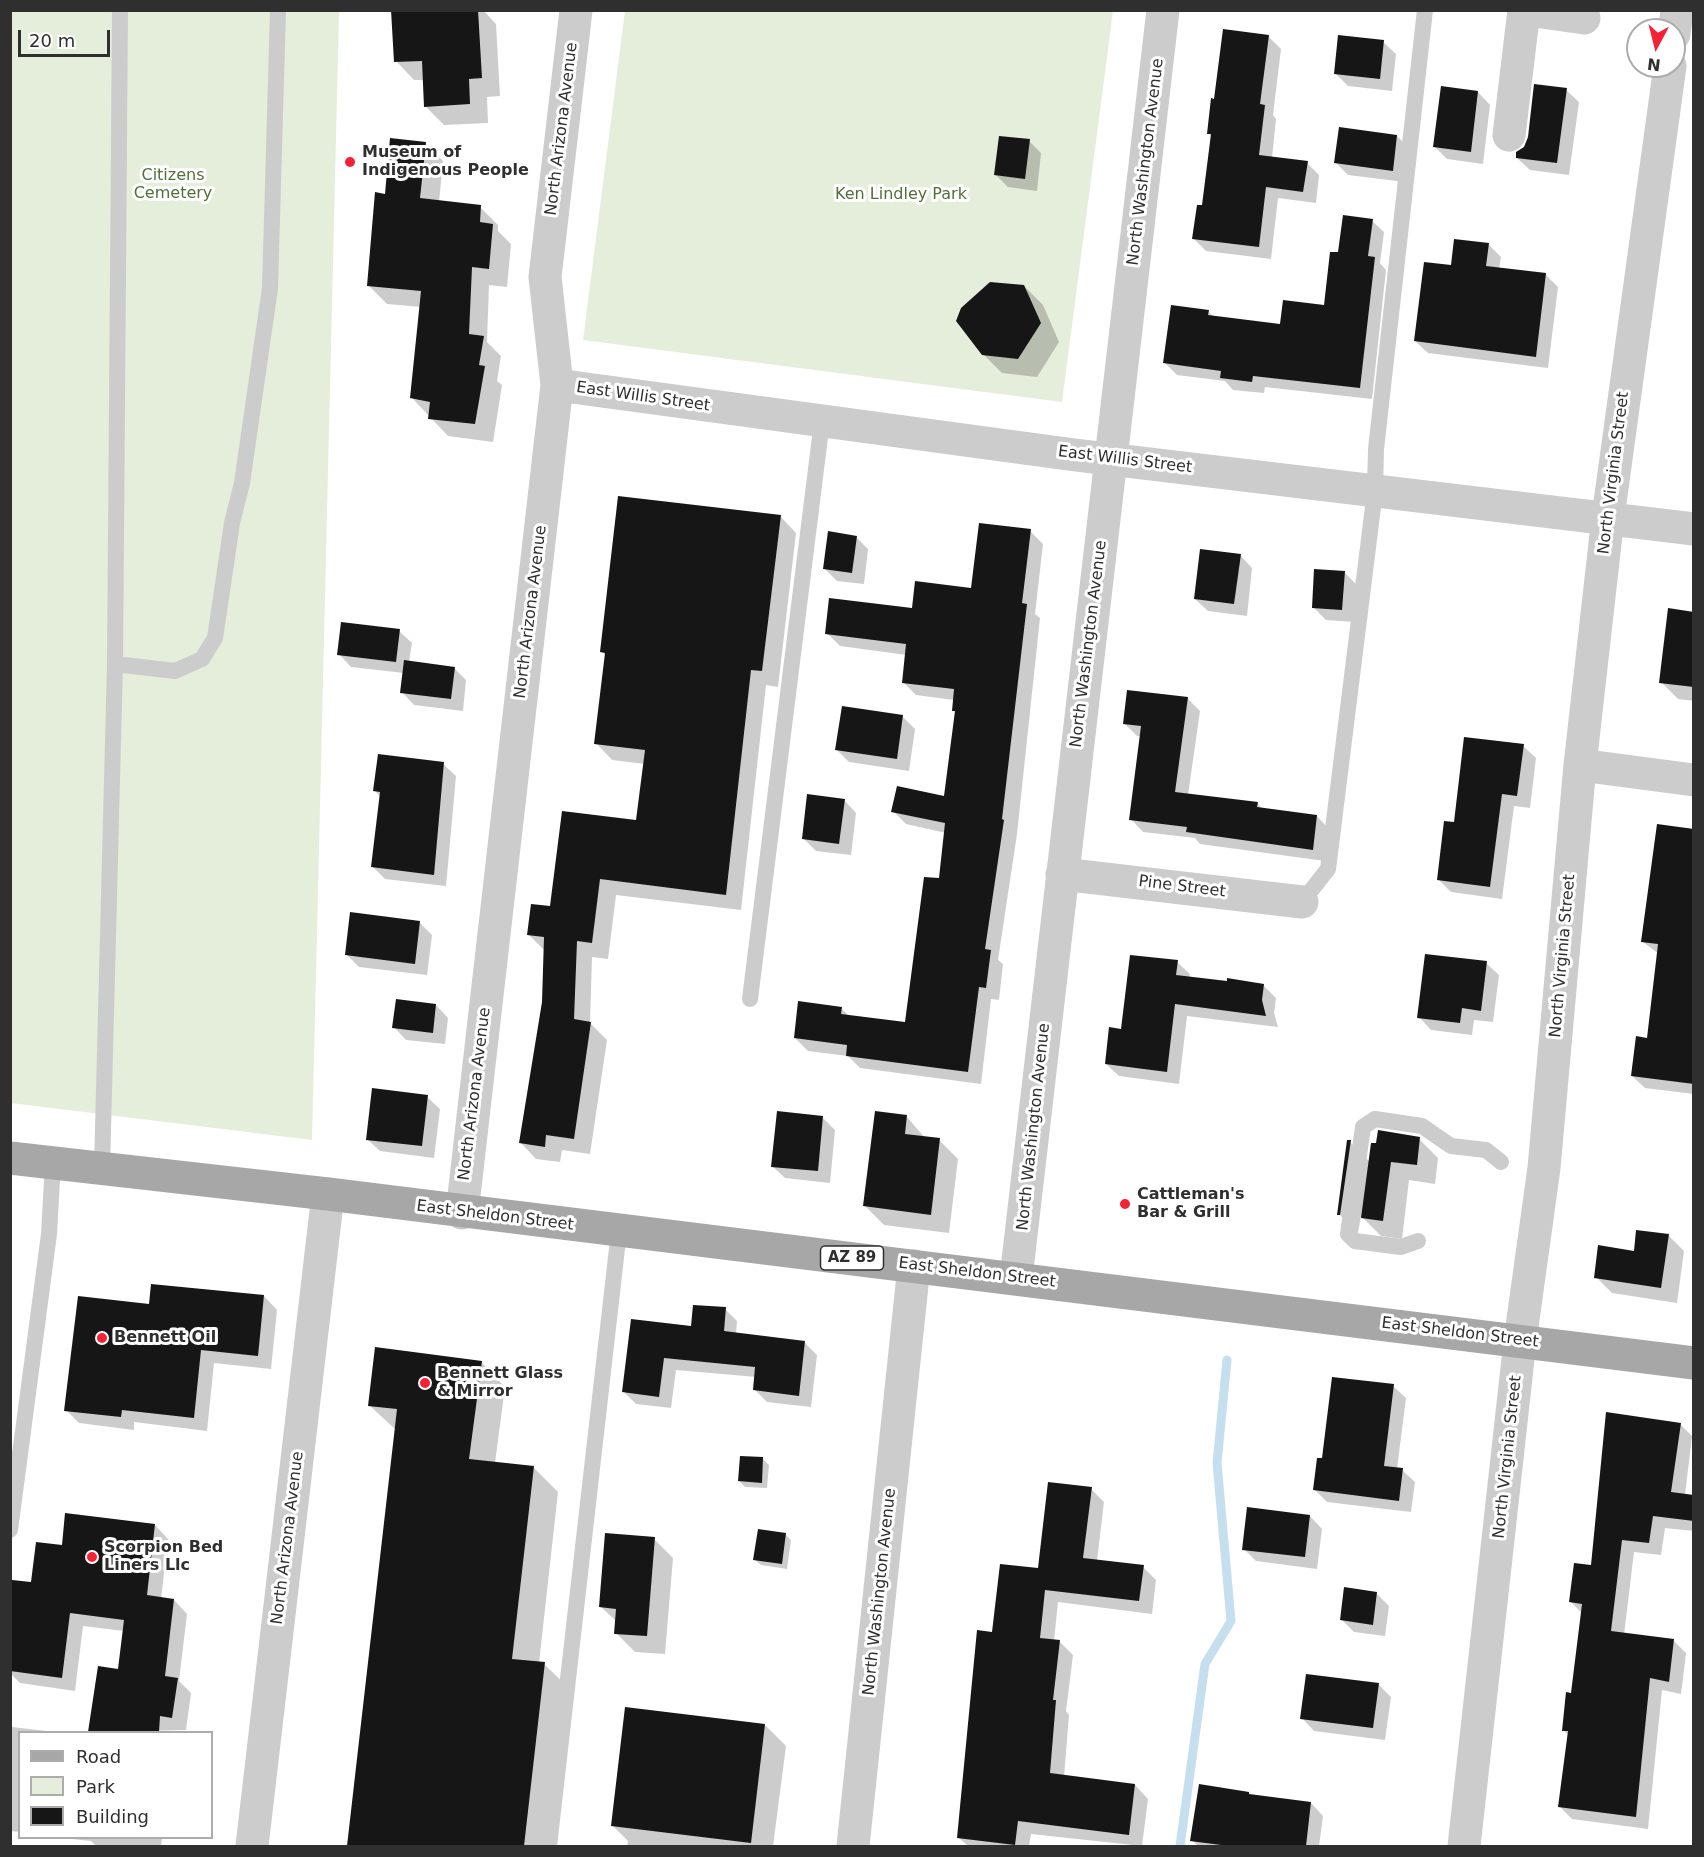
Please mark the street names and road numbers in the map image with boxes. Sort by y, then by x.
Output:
street label: North Arizona Avenue [542,41,582,217]
street label: North Washington Avenue [1124,57,1168,267]
street label: East Willis Street [575,378,711,416]
street label: North Virginia Street [1594,391,1634,555]
street label: East Willis Street [1057,442,1193,478]
street label: North Arizona Avenue [511,524,551,700]
street label: North Washington Avenue [1067,539,1111,749]
street label: Pine Street [1137,872,1227,902]
street label: North Virginia Street [1546,874,1580,1038]
street label: North Arizona Avenue [455,1006,495,1182]
street label: North Washington Avenue [1014,1022,1054,1232]
street label: East Sheldon Street [415,1197,575,1235]
road number: AZ 89 [820,1246,884,1270]
street label: East Sheldon Street [897,1254,1057,1292]
street label: East Sheldon Street [1380,1314,1540,1352]
street label: North Virginia Street [1490,1375,1526,1539]
street label: North Arizona Avenue [268,1450,308,1626]
street label: North Washington Avenue [860,1487,900,1697]

